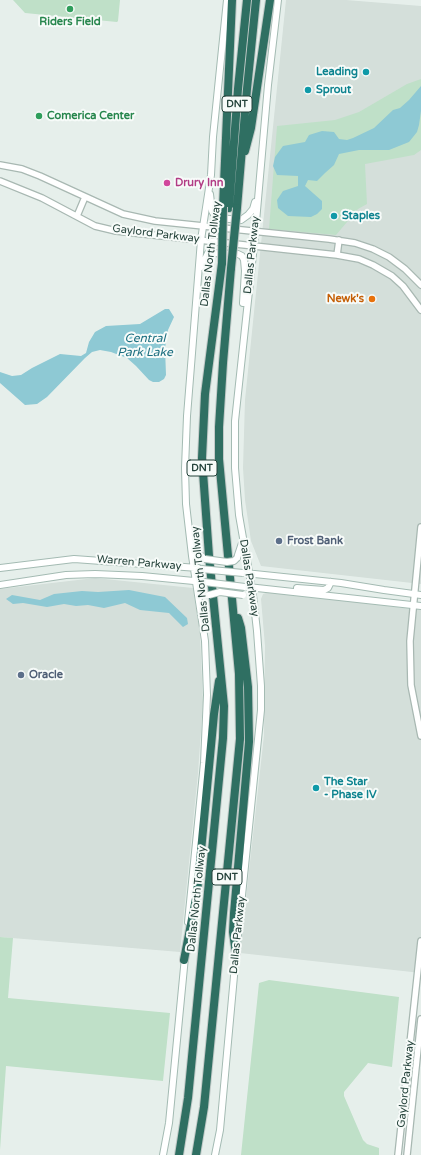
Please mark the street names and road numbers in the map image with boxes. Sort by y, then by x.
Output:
road number: DNT [222,96,252,112]
street label: Dallas North Tollway [198,200,224,308]
street label: Dallas Parkway [241,215,263,295]
street label: Gaylord Parkway [112,222,200,246]
road number: DNT [187,460,217,476]
street label: Dallas North Tollway [189,525,213,633]
street label: Dallas Parkway [236,538,262,618]
street label: Warren Parkway [96,553,182,573]
street label: Dallas North Tollway [185,845,209,953]
road number: DNT [212,869,242,885]
street label: Dallas Parkway [227,895,249,975]
street label: Gaylord Parkway [395,1040,417,1128]

